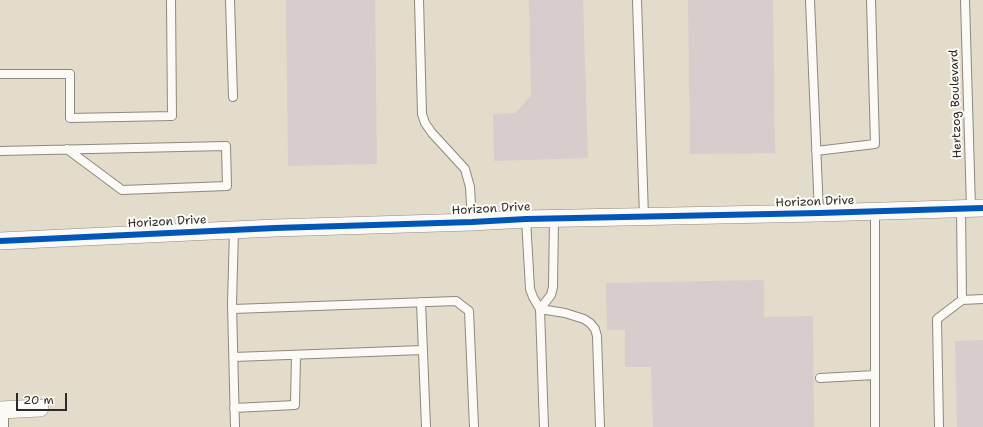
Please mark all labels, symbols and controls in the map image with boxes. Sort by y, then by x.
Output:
street label: Hertzog Boulevard [947,49,965,159]
street label: Horizon Drive [775,193,855,211]
street label: Horizon Drive [451,200,531,218]
street label: Horizon Drive [127,213,207,231]
scale bar [18,385,69,411]
text: 20 m [23,392,54,408]

